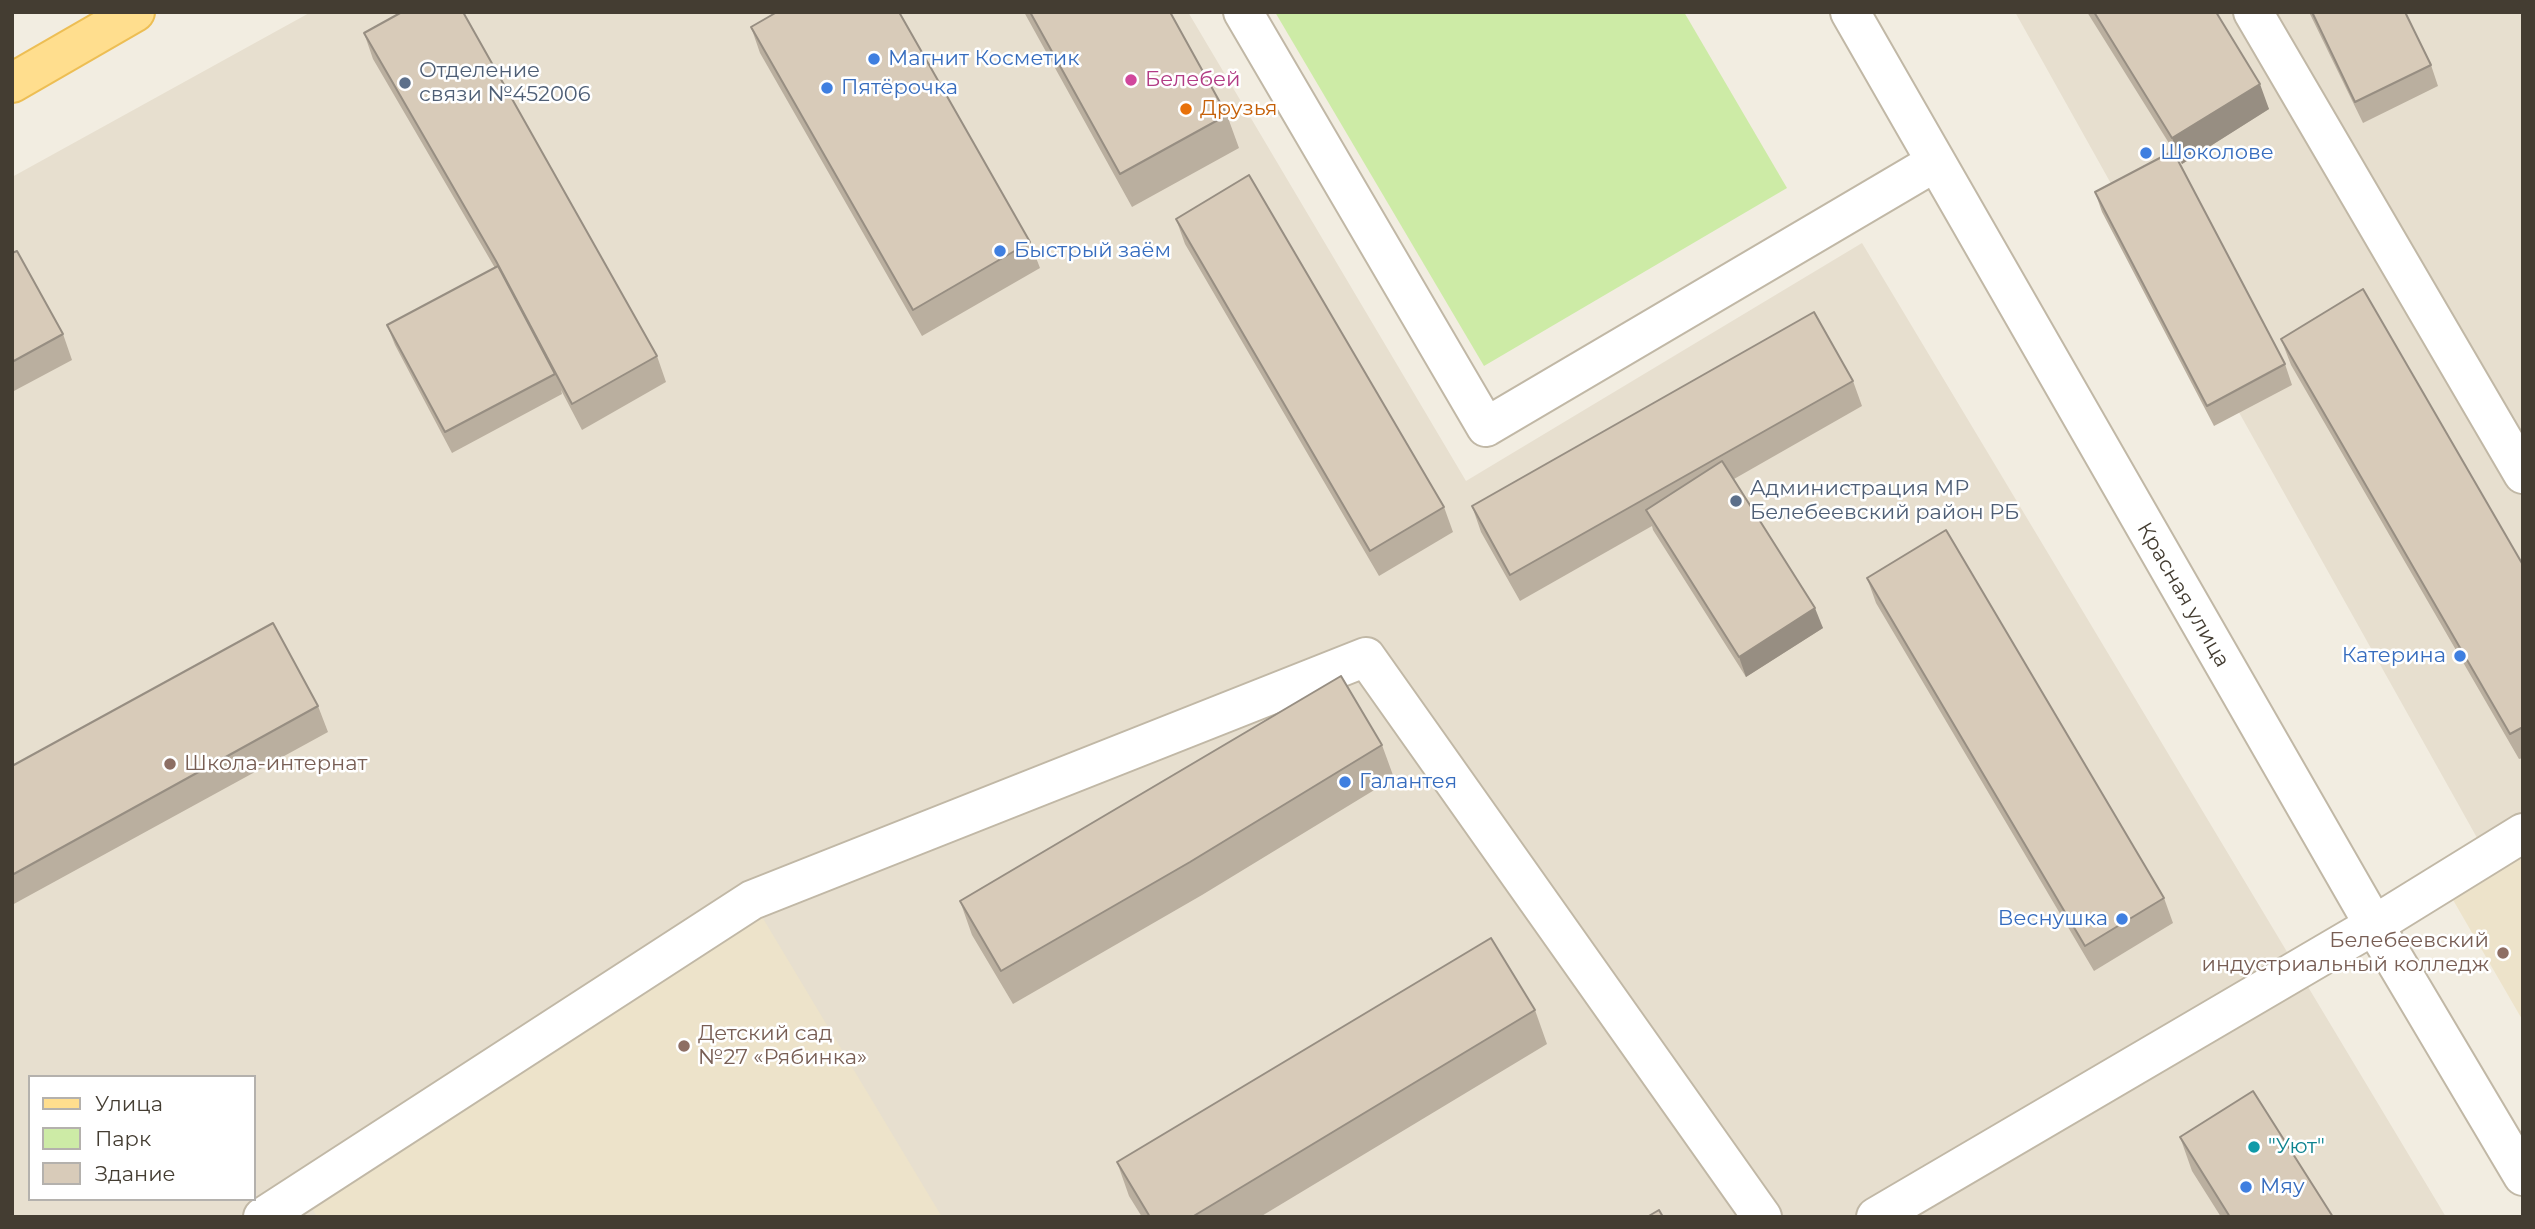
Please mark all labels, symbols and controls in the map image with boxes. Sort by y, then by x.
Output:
place label: Магнит Косметик [888,46,1079,72]
marker: Магнит Косметик [866,51,882,67]
place label: Отделение связи №452006 [419,58,590,108]
place label: Белебей [1145,67,1241,93]
marker: Белебей [1123,72,1139,88]
marker: Отделение связи №452006 [397,75,413,91]
place label: Пятёрочка [841,75,958,101]
marker: Пятёрочка [819,80,835,96]
place label: Друзья [1200,96,1277,122]
marker: Друзья [1178,101,1194,117]
place label: Шоколове [2160,140,2274,166]
marker: Шоколове [2138,145,2154,161]
place label: Быстрый заём [1014,238,1171,264]
marker: Быстрый заём [992,243,1008,259]
place label: Администрация МР Белебеевский район РБ [1750,476,2019,526]
marker: Администрация МР Белебеевский район РБ [1728,493,1744,509]
street label: Красная улица [2131,518,2235,672]
place label: Катерина [2342,643,2446,669]
marker: Катерина [2452,648,2468,664]
place label: Школа-интернат [184,751,367,777]
marker: Школа-интернат [162,756,178,772]
place label: Галантея [1359,769,1457,795]
marker: Галантея [1337,774,1353,790]
place label: Веснушка [1998,906,2108,932]
marker: Веснушка [2114,911,2130,927]
place label: Белебеевский индустриальный колледж [2202,928,2489,978]
marker: Белебеевский индустриальный колледж [2495,945,2511,961]
place label: Детский сад №27 «Рябинка» [698,1021,867,1071]
marker: Детский сад №27 «Рябинка» [676,1038,692,1054]
legend [28,1075,256,1201]
text: Улица [95,1091,163,1116]
text: Парк [95,1126,151,1151]
place label: "Уют" [2268,1134,2325,1160]
marker: "Уют" [2246,1139,2262,1155]
text: Здание [95,1161,176,1186]
place label: Мяу [2260,1174,2305,1200]
marker: Мяу [2238,1179,2254,1195]

